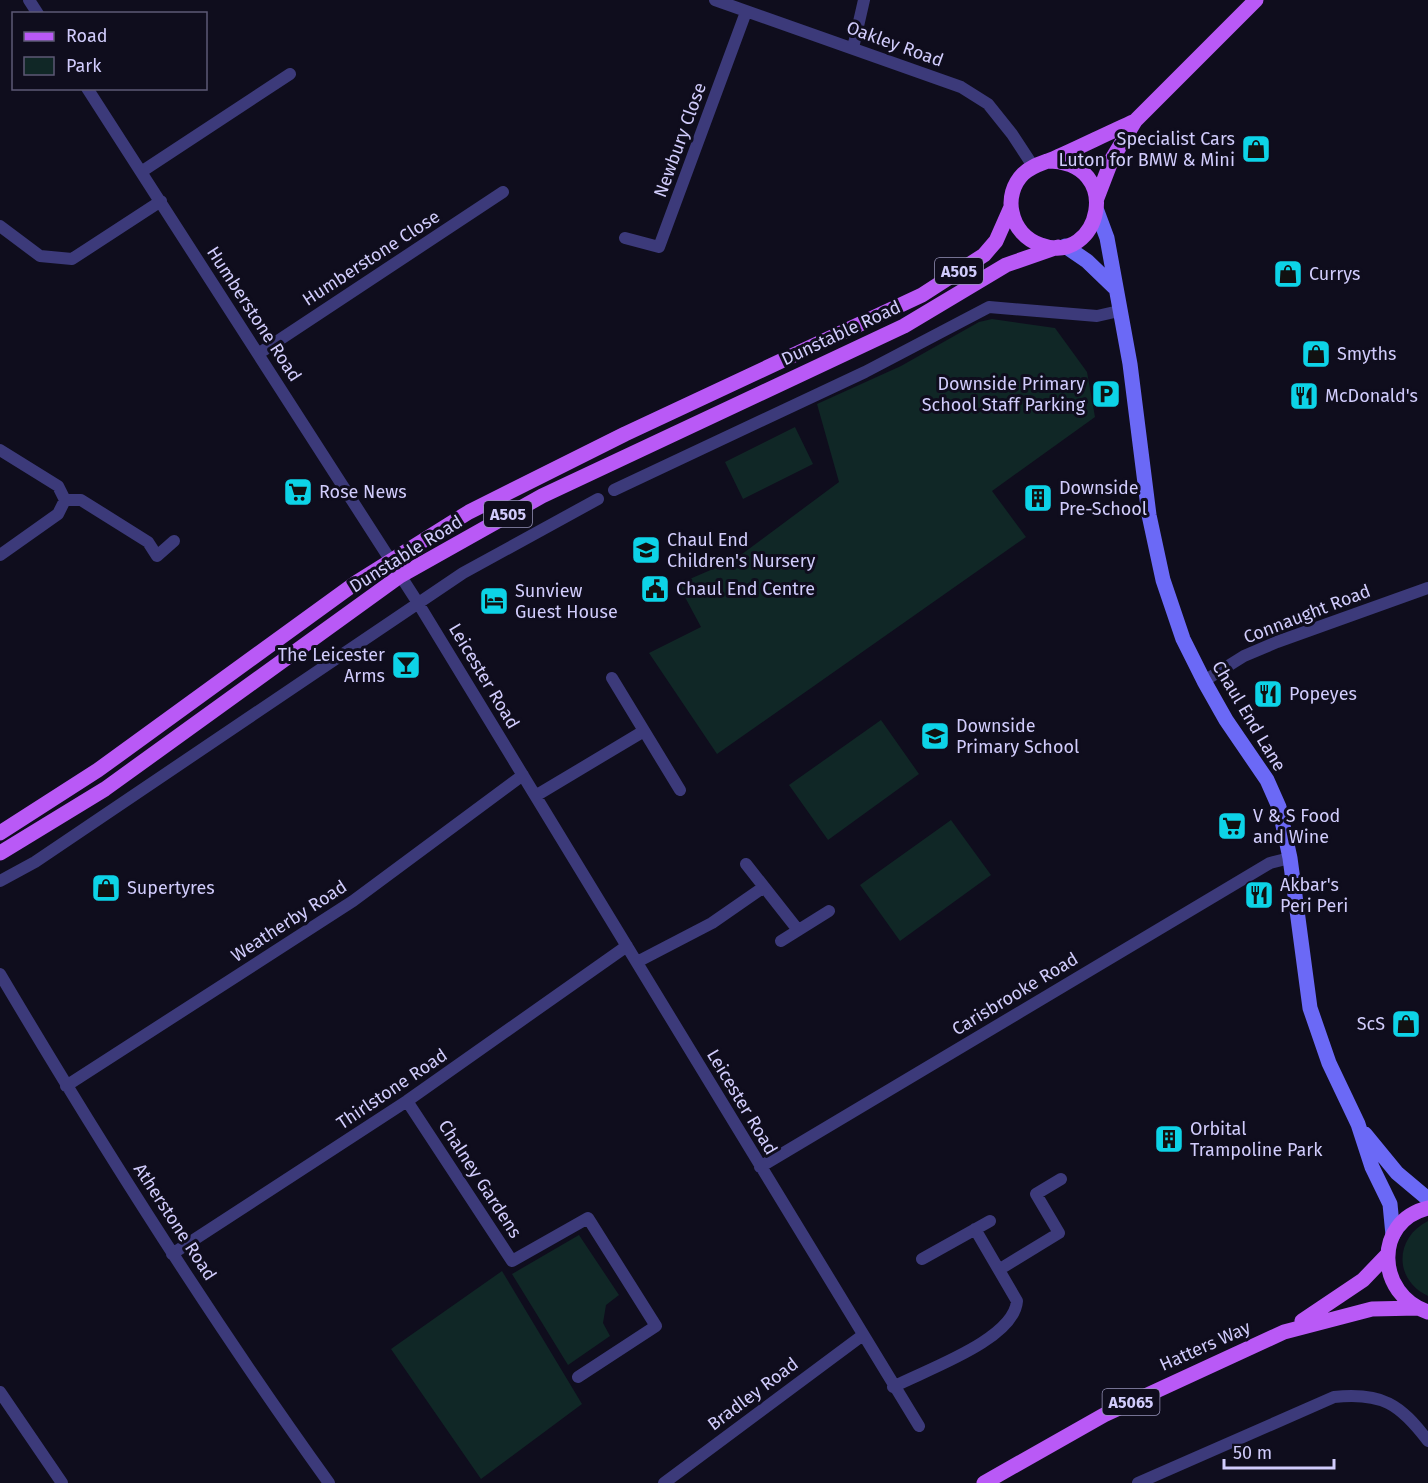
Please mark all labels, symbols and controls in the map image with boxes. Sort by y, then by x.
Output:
legend [12,12,207,90]
street label: Oakley Road [844,16,946,72]
text: Road [66,25,108,47]
text: Park [66,55,102,77]
street label: Newbury Close [649,80,711,200]
place label: Specialist Cars Luton for BMW & Mini [1059,128,1235,171]
shop icon: Specialist Cars Luton for BMW & Mini [1240,133,1272,165]
street label: Humberstone Close [298,205,444,311]
street label: Humberstone Road [202,242,306,386]
road number: A505 [935,258,983,284]
shop icon: Currys [1272,258,1304,290]
place label: Currys [1309,263,1360,285]
street label: Dunstable Road [778,296,904,370]
shop icon: Smyths [1300,338,1332,370]
place label: Smyths [1337,343,1396,365]
place label: Downside Primary School Staff Parking [922,373,1086,416]
parking icon: Downside Primary School Staff Parking [1090,378,1122,410]
restaurant icon: McDonald's [1288,380,1320,412]
place label: McDonald's [1325,385,1418,407]
supermarket icon: Rose News [282,476,314,508]
place label: Downside Pre-School [1059,477,1147,520]
place label: Rose News [319,481,407,503]
building icon: Downside Pre-School [1022,482,1054,514]
road number: A505 [484,501,532,527]
street label: Dunstable Road [345,510,467,598]
place label: Chaul End Children's Nursery [667,529,816,572]
school or university icon: Chaul End Children's Nursery [630,534,662,566]
public building icon: Chaul End Centre [639,573,671,605]
place label: Chaul End Centre [676,578,815,600]
place label: Sunview Guest House [515,580,618,623]
street label: Connaught Road [1240,580,1374,648]
hotel icon: Sunview Guest House [478,585,510,617]
street label: Leicester Road [444,619,524,733]
place label: The Leicester Arms [278,644,385,687]
bar icon: The Leicester Arms [390,649,422,681]
street label: Chaul End Lane [1207,657,1291,775]
restaurant icon: Popeyes [1252,678,1284,710]
place label: Popeyes [1289,683,1357,705]
place label: Downside Primary School [956,715,1079,758]
school or university icon: Downside Primary School [919,720,951,752]
place label: V & S Food and Wine [1253,805,1340,848]
supermarket icon: V & S Food and Wine [1216,810,1248,842]
shop icon: Supertyres [90,872,122,904]
place label: Akbar's Peri Peri [1280,874,1348,917]
street label: Weatherby Road [227,875,351,967]
place label: Supertyres [127,877,215,899]
restaurant icon: Akbar's Peri Peri [1243,879,1275,911]
street label: Carisbrooke Road [948,948,1082,1040]
shop icon: ScS [1390,1008,1422,1040]
place label: ScS [1357,1013,1385,1035]
street label: Thirlstone Road [332,1044,452,1134]
street label: Leicester Road [702,1045,782,1159]
street label: Chalney Gardens [434,1116,526,1242]
place label: Orbital Trampoline Park [1190,1118,1323,1161]
building icon: Orbital Trampoline Park [1153,1123,1185,1155]
street label: Atherstone Road [129,1159,221,1285]
street label: Hatters Way [1156,1316,1254,1376]
street label: Bradley Road [703,1353,803,1435]
road number: A5065 [1102,1389,1160,1415]
scale bar [1224,1432,1334,1470]
text: 50 m [1233,1442,1272,1464]

